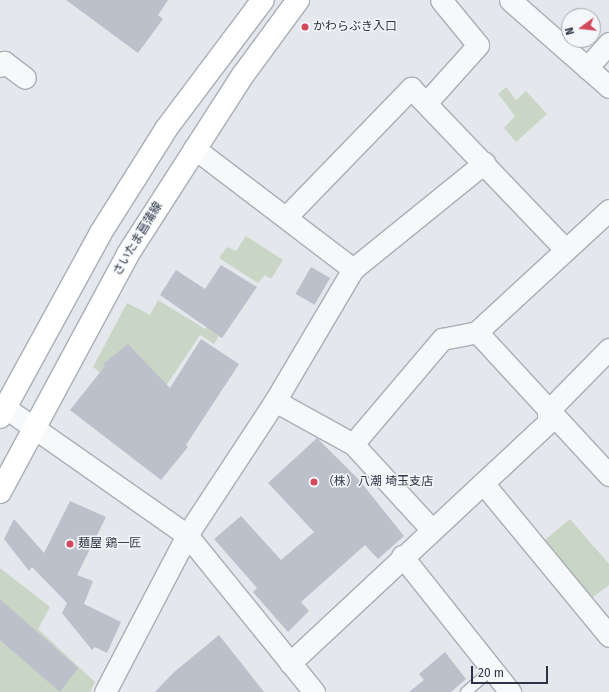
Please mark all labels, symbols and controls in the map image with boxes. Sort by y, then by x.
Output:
north arrow [561,8,601,48]
place label: かわらぶき入口 [313,20,397,34]
marker: かわらぶき入口 [300,22,310,32]
text: N [563,26,577,36]
street label: さいたま菖蒲線 [110,199,166,279]
place label: （株）八潮 埼玉支店 [322,475,433,489]
marker: （株）八潮 埼玉支店 [309,477,319,487]
place label: 麺屋 鶏一匠 [78,537,141,551]
marker: 麺屋 鶏一匠 [65,539,75,549]
scale bar [473,658,550,684]
text: 20 m [478,666,504,680]

